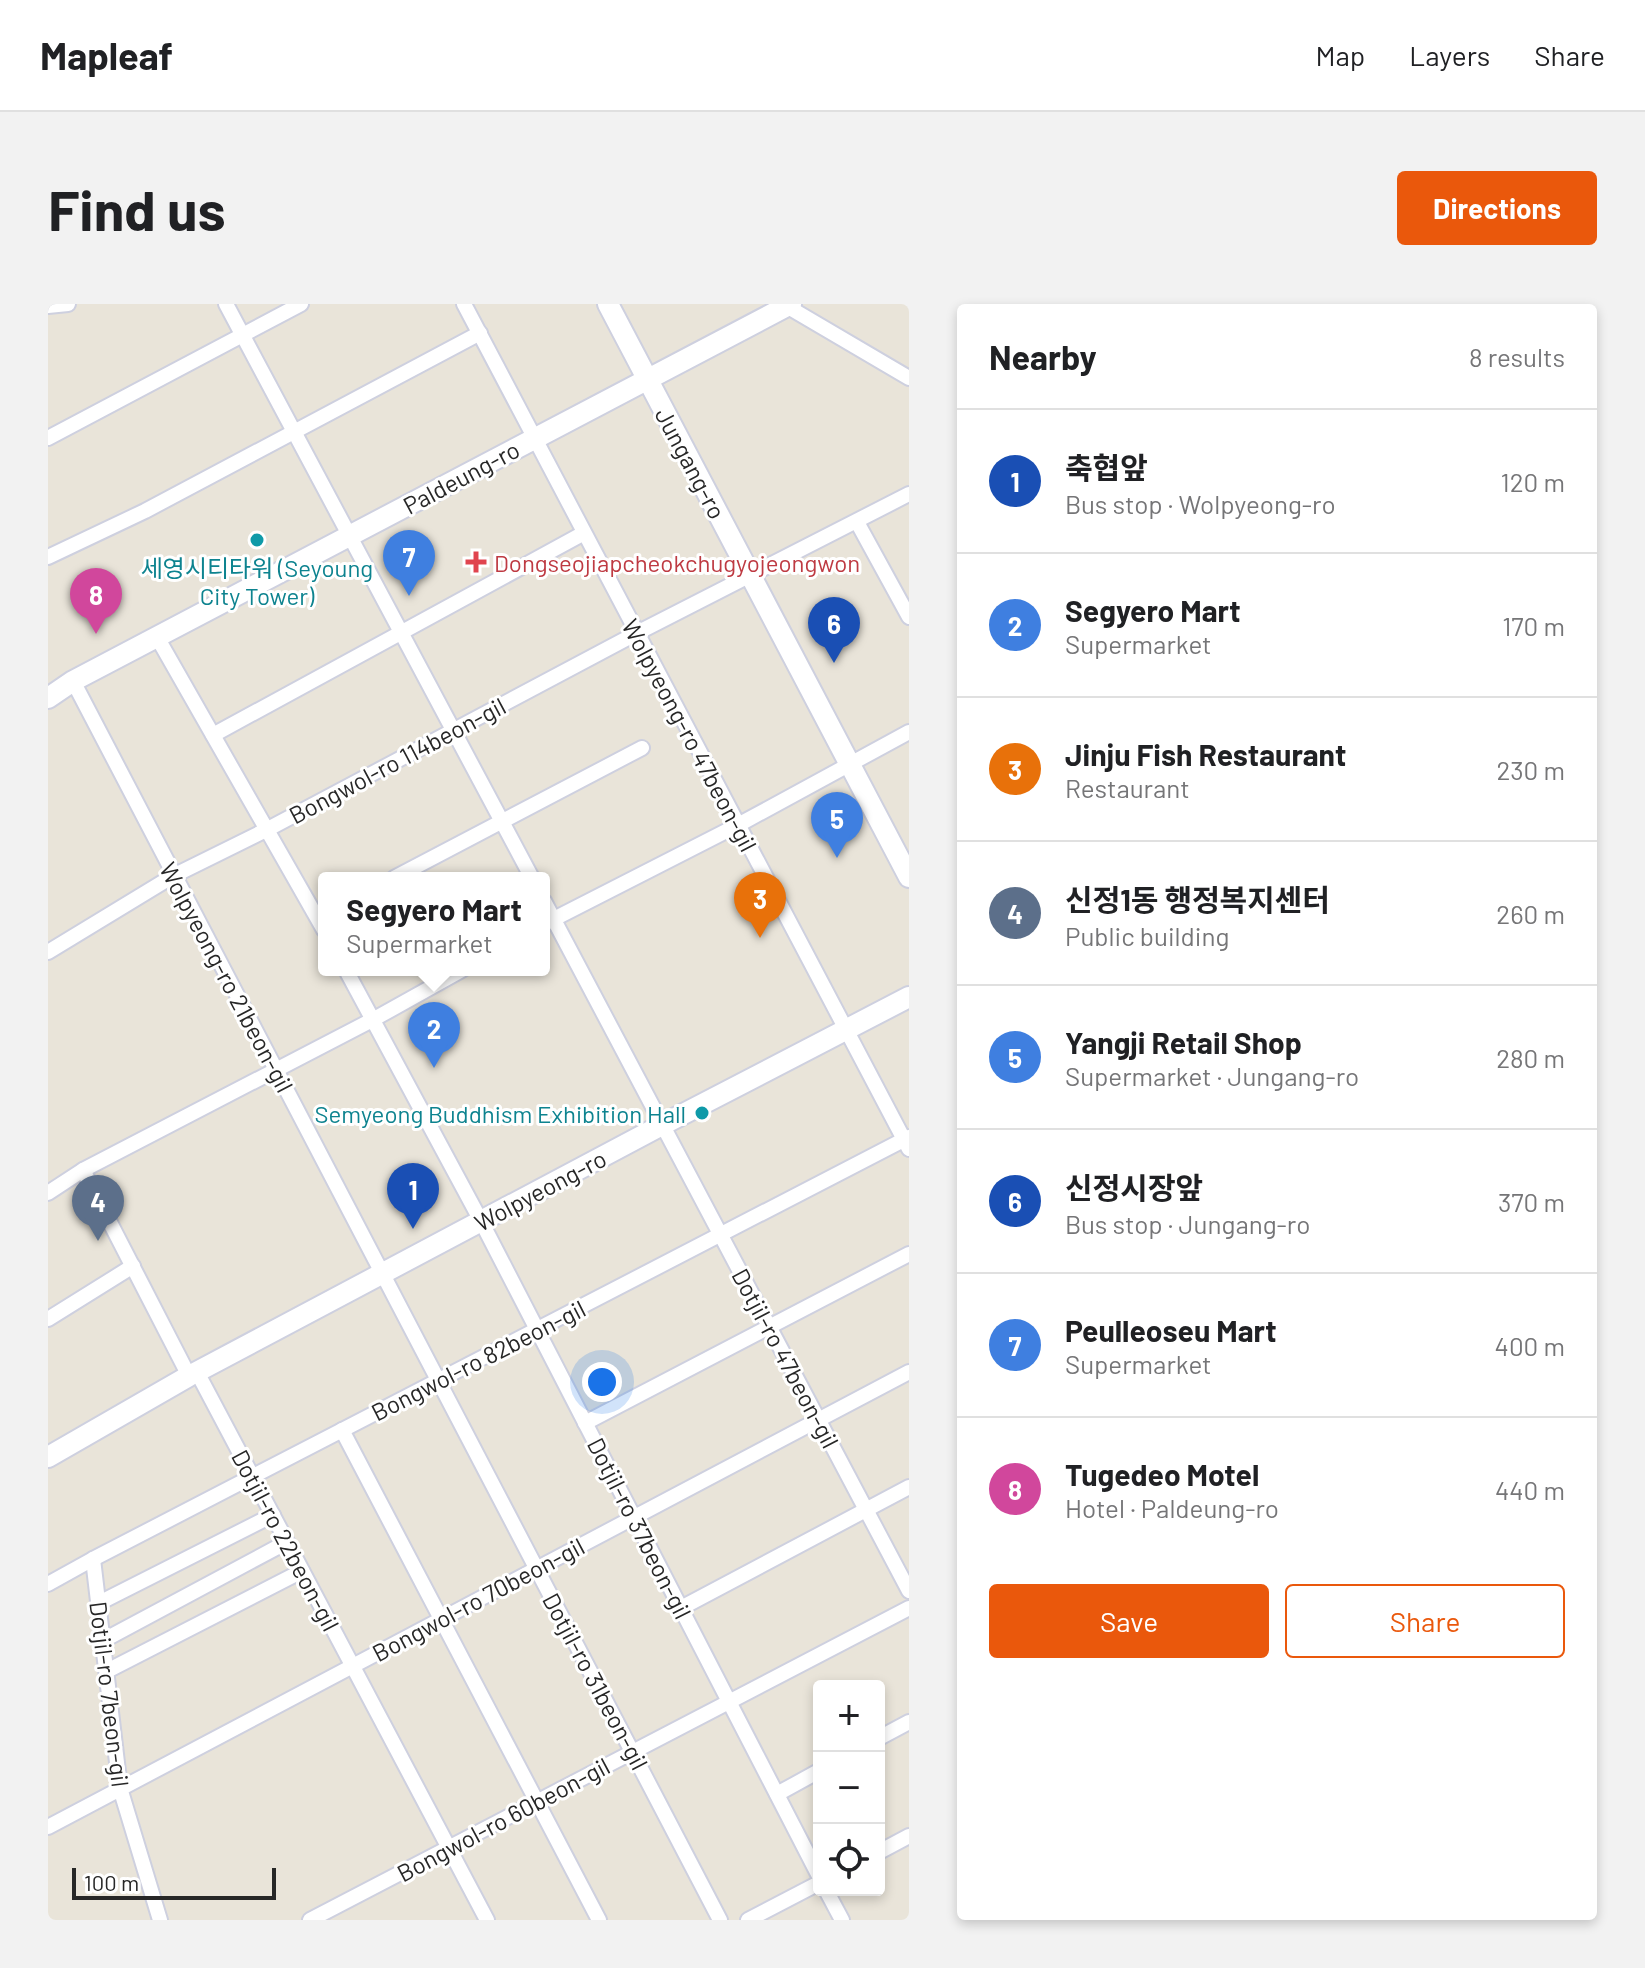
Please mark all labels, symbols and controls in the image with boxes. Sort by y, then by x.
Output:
text: Mapleaf [40,32,173,78]
text: Map [1315,38,1365,72]
text: Layers [1409,38,1490,72]
text: Share [1534,38,1605,72]
button: Directions [1397,171,1597,245]
text: Find us [48,175,226,242]
text: Nearby [989,336,1097,377]
text: 8 results [1469,341,1565,372]
street label: Jungang-ro [650,402,732,524]
street label: Paldeung-ro [398,434,524,520]
text: 축협앞 [1065,449,1148,485]
text: 1 [1010,466,1020,497]
text: 120 m [1501,466,1565,497]
text: Bus stop · Wolpyeong-ro [1065,488,1336,519]
pin: 7 [383,530,435,596]
marker: 세영시티타워 (Seyoung City Tower) [248,531,266,549]
place label: Dongseojiapcheokchugyojeongwon [494,548,860,577]
marker: Dongseojiapcheokchugyojeongwon [465,551,487,573]
place label: 세영시티타워 (Seyoung City Tower) [141,553,373,610]
pin: 8 [70,568,122,634]
text: Segyero Mart [1065,592,1241,628]
pin: 6 [808,597,860,663]
text: 2 [1008,610,1022,641]
text: 170 m [1502,610,1565,641]
street label: Wolpyeong-ro 47beon-gil [616,614,764,856]
text: Supermarket [1065,628,1212,659]
street label: Bongwol-ro 114beon-gil [284,691,510,829]
text: Jinju Fish Restaurant [1065,736,1346,772]
text: 3 [1008,754,1022,785]
text: 230 m [1496,754,1565,785]
text: Restaurant [1065,772,1190,803]
pin: 5 [811,792,863,858]
street label: Wolpyeong-ro 21beon-gil [154,857,300,1097]
popup [318,872,550,976]
pin: 3 [734,872,786,938]
text: 신정1동 행정복지센터 [1065,881,1330,917]
text: Segyero Mart [346,891,522,927]
text: 4 [1007,898,1023,929]
text: 260 m [1496,898,1565,929]
text: Public building [1065,920,1229,951]
text: Supermarket [346,927,493,958]
pin: 2 [408,1002,460,1068]
text: Yangji Retail Shop [1065,1024,1302,1060]
text: 5 [1008,1042,1022,1073]
text: 280 m [1496,1042,1565,1073]
text: Supermarket · Jungang-ro [1065,1060,1359,1091]
place label: Semyeong Buddhism Exhibition Hall [315,1099,686,1128]
marker: Semyeong Buddhism Exhibition Hall [693,1104,711,1122]
street label: Wolpyeong-ro [469,1143,611,1237]
pin: 1 [387,1163,439,1229]
text: 신정시장앞 [1065,1169,1203,1205]
pin: 4 [72,1175,124,1241]
text: 6 [1008,1186,1022,1217]
text: 370 m [1498,1186,1565,1217]
text: Bus stop · Jungang-ro [1065,1208,1310,1239]
street label: Dotjil-ro 47beon-gil [726,1263,846,1453]
street label: Bongwol-ro 82beon-gil [366,1293,590,1427]
text: Peulleoseu Mart [1065,1312,1277,1348]
text: 7 [1009,1330,1021,1361]
text: 400 m [1495,1330,1565,1361]
text: Supermarket [1065,1348,1212,1379]
your location [582,1362,622,1402]
street label: Dotjil-ro 37beon-gil [582,1433,698,1623]
street label: Dotjil-ro 22beon-gil [226,1444,346,1636]
text: Tugedeo Motel [1065,1456,1259,1492]
text: 8 [1008,1474,1022,1505]
text: 440 m [1495,1474,1565,1505]
text: Hotel · Paldeung-ro [1065,1492,1279,1523]
street label: Bongwol-ro 70beon-gil [367,1531,589,1667]
button: Save [989,1584,1269,1658]
button: Share [1285,1584,1565,1658]
street label: Dotjil-ro 31beon-gil [537,1588,655,1774]
street label: Dotjil-ro 7beon-gil [84,1600,136,1788]
map controls [813,1680,885,1896]
button: + [813,1680,885,1752]
street label: Bongwol-ro 60beon-gil [392,1751,614,1887]
button: − [813,1752,885,1824]
button: locate [813,1824,885,1896]
scale bar [72,1864,276,1900]
text: 100 m [84,1869,139,1895]

